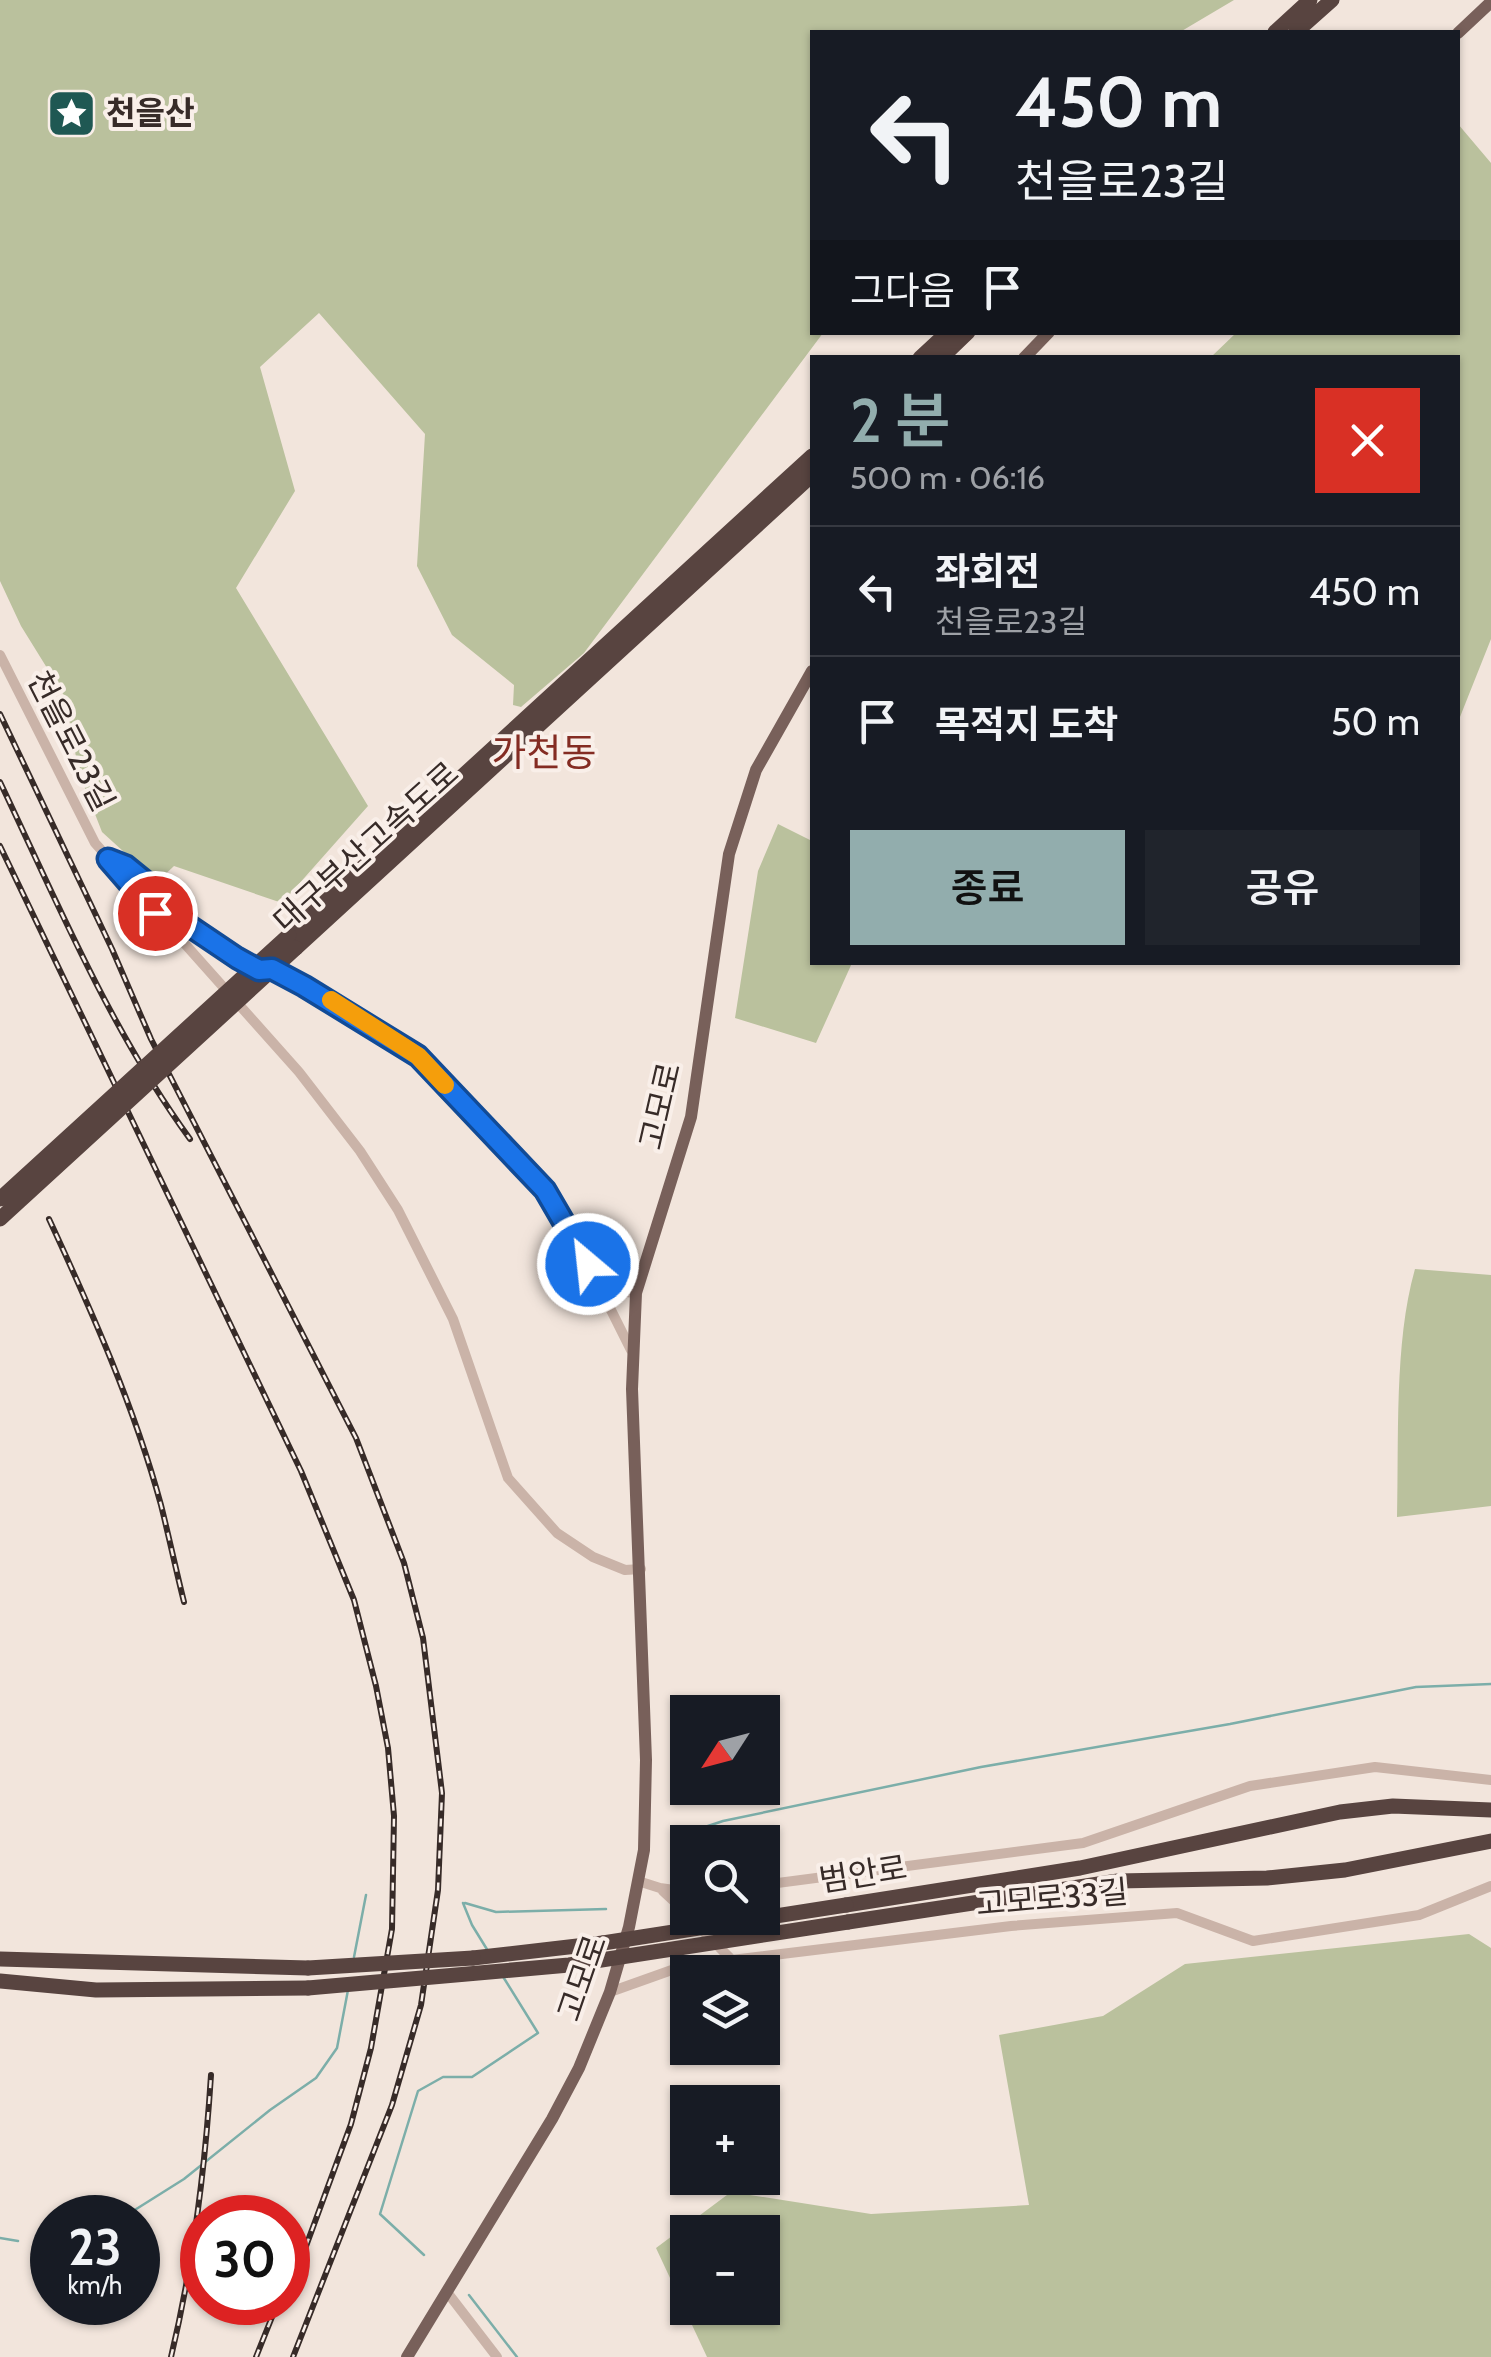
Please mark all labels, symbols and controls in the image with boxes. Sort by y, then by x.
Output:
text: 450 m [1015,59,1222,145]
icon: left [850,70,980,200]
place icon: 천을산 [45,87,97,139]
place label: 천을산 [106,93,194,132]
text: 천을로23길 [1015,154,1229,208]
icon: arrive [975,260,1030,315]
text: 그다음 [850,267,955,314]
text: 2 분 [850,384,950,457]
button: close [1315,388,1420,493]
text: 500 m · 06:16 [850,458,1045,497]
text: 좌회전 [935,548,1040,595]
icon: left [850,564,905,619]
text: 450 m [1309,568,1420,615]
text: 천을로23길 [935,602,1087,641]
street label: 천을로23길 [20,664,123,817]
icon: arrive [850,694,905,749]
text: 50 m [1331,698,1420,745]
text: 목적지 도착 [935,701,1118,748]
district label: 가천동 [492,729,596,776]
street label: 대구부산고속도로 [265,753,466,940]
button: 종료 [850,830,1125,945]
button: 공유 [1145,830,1420,945]
pin [113,871,198,956]
icon: arrive [128,886,183,941]
street label: 고모로 [631,1058,688,1153]
position arrow [536,1212,640,1316]
north arrow [670,1695,780,1805]
map controls [670,1695,780,2325]
button: search [670,1825,780,1935]
street label: 범안로 [816,1847,910,1900]
street label: 고모로33길 [974,1871,1130,1924]
street label: 고모로 [549,1930,614,2026]
button: layers [670,1955,780,2065]
button: + [670,2085,780,2195]
speed limit sign: 30 [180,2195,310,2325]
button: − [670,2215,780,2325]
text: 23 [68,2217,122,2278]
text: km/h [68,2270,122,2300]

